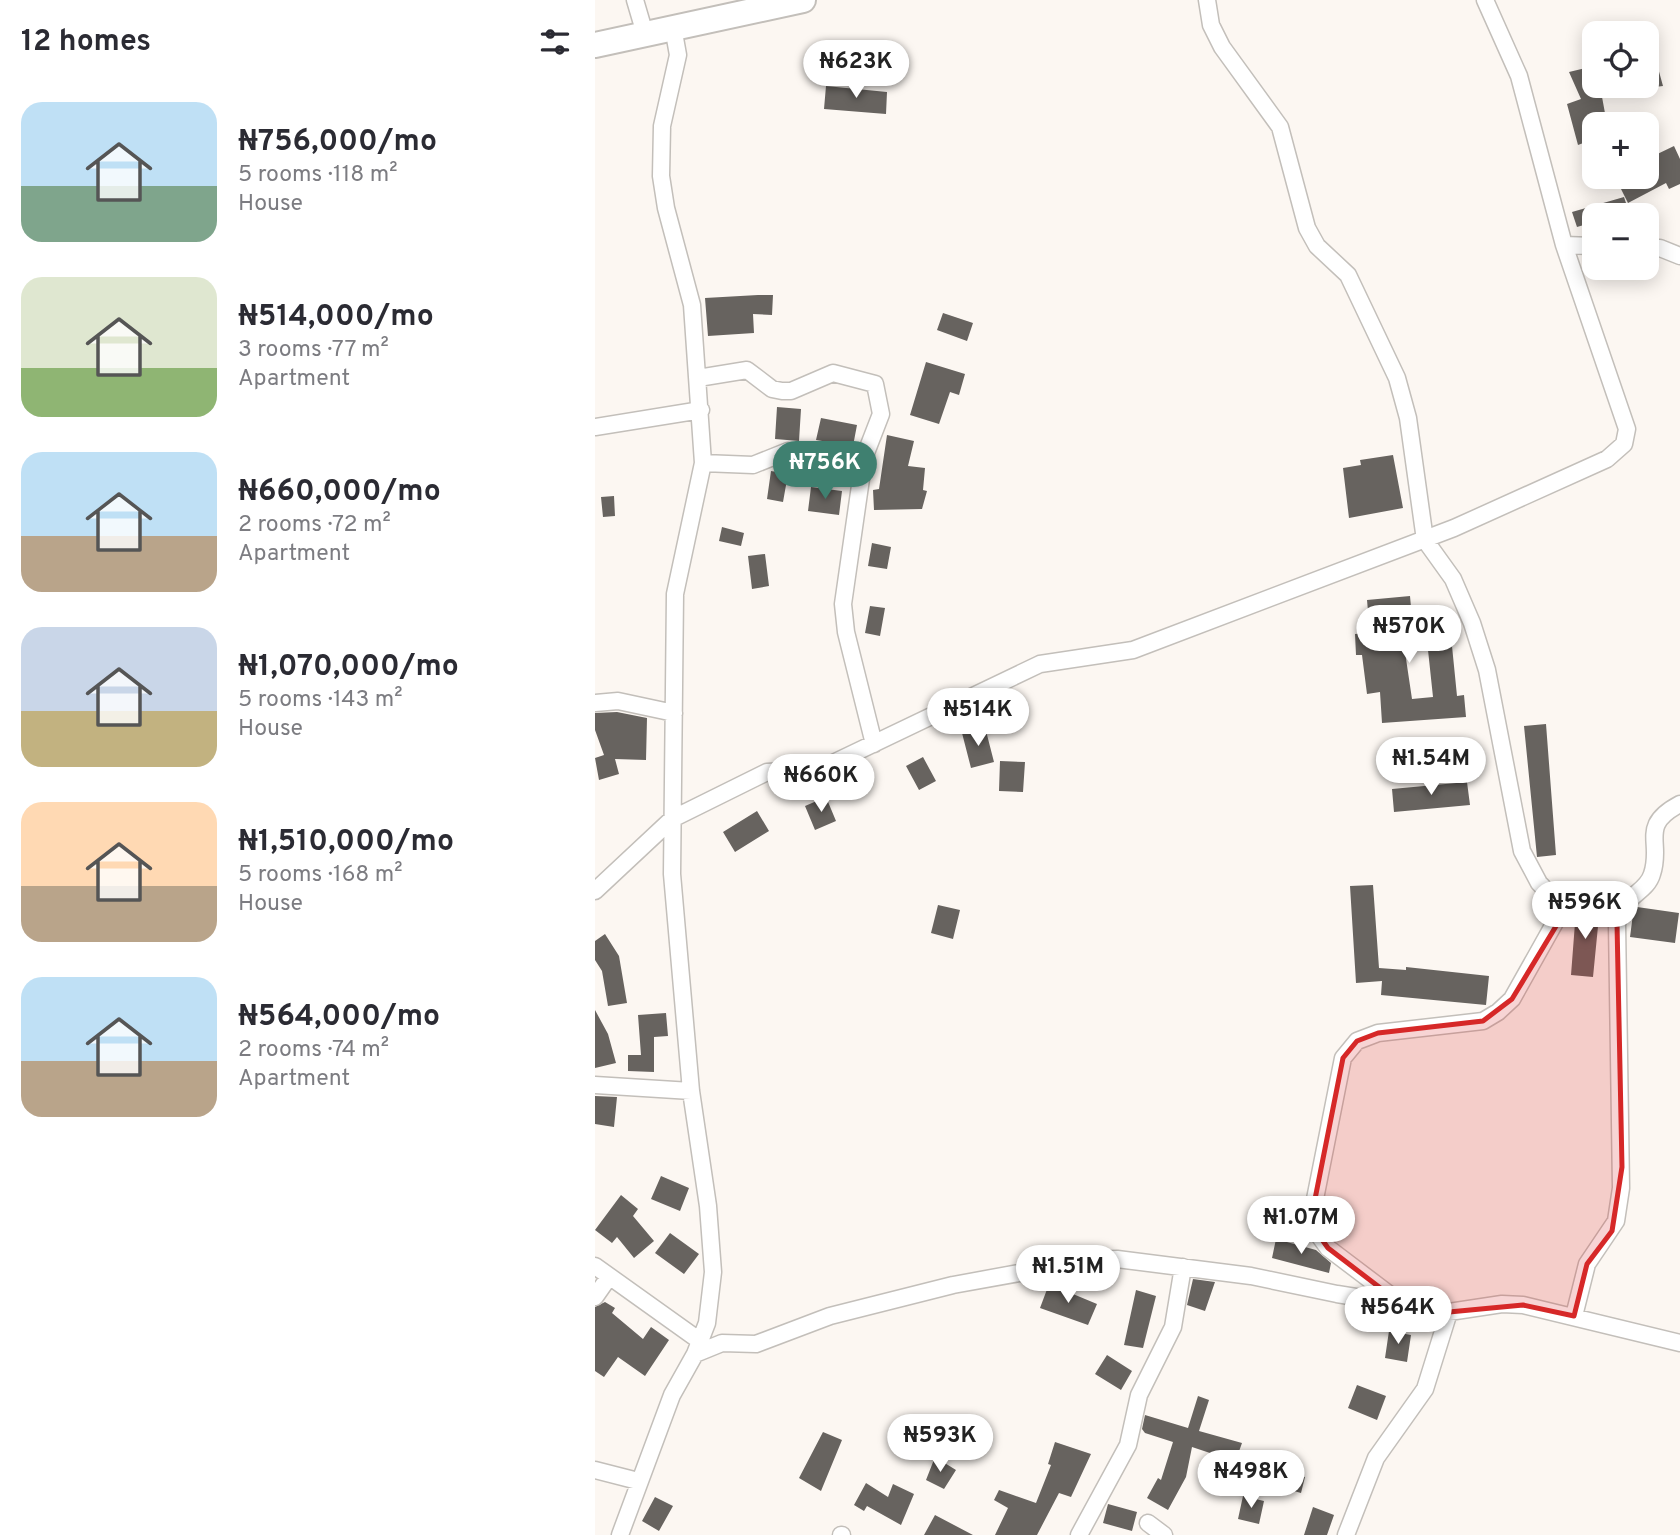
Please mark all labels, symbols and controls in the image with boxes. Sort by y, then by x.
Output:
map controls [1582,21,1659,280]
button: locate [1582,21,1659,98]
icon: filters [536,23,574,61]
text: 12 homes [21,24,151,61]
pin: ₦623K [807,41,905,100]
text: ₦623K [819,48,893,77]
button: + [1582,112,1659,189]
text: ₦756,000/mo [238,124,437,161]
icon: home [77,130,161,214]
text: 5 rooms · 118 m² [238,161,397,190]
text: House [238,190,303,219]
button: − [1582,203,1659,280]
text: ₦514,000/mo [238,299,434,336]
icon: home [77,305,161,389]
text: 3 rooms · 77 m² [238,336,389,365]
text: Apartment [238,365,350,394]
pin: ₦756K [776,442,874,501]
text: ₦756K [789,449,861,478]
text: ₦660,000/mo [238,474,441,511]
icon: home [77,480,161,564]
text: 2 rooms · 72 m² [238,511,391,540]
text: Apartment [238,540,350,569]
pin: ₦570K [1360,606,1458,665]
text: ₦570K [1372,613,1446,642]
text: ₦1,070,000/mo [238,649,459,686]
icon: home [77,655,161,739]
text: 5 rooms · 143 m² [238,686,403,715]
pin: ₦514K [929,688,1027,748]
text: ₦514K [943,696,1013,725]
text: House [238,715,303,744]
pin: ₦1.54M [1374,738,1488,797]
text: ₦1.54M [1392,745,1470,774]
pin: ₦660K [772,754,870,814]
text: ₦660K [783,762,859,791]
text: ₦1,510,000/mo [238,824,454,861]
icon: home [77,830,161,914]
text: 5 rooms · 168 m² [238,861,403,890]
pin: ₦596K [1536,881,1634,941]
text: ₦596K [1548,889,1622,918]
text: House [238,890,303,919]
text: ₦564,000/mo [238,999,440,1036]
icon: home [77,1005,161,1089]
text: 2 rooms · 74 m² [238,1036,389,1065]
text: Apartment [238,1065,350,1094]
pin: ₦1.07M [1244,1196,1358,1256]
text: ₦1.07M [1263,1204,1339,1233]
pin: ₦1.51M [1011,1246,1125,1305]
text: ₦1.51M [1032,1253,1104,1282]
pin: ₦564K [1349,1286,1447,1346]
text: ₦564K [1361,1294,1435,1323]
pin: ₦593K [891,1414,989,1474]
text: ₦593K [903,1422,977,1451]
pin: ₦498K [1202,1450,1300,1510]
text: ₦498K [1214,1458,1288,1487]

